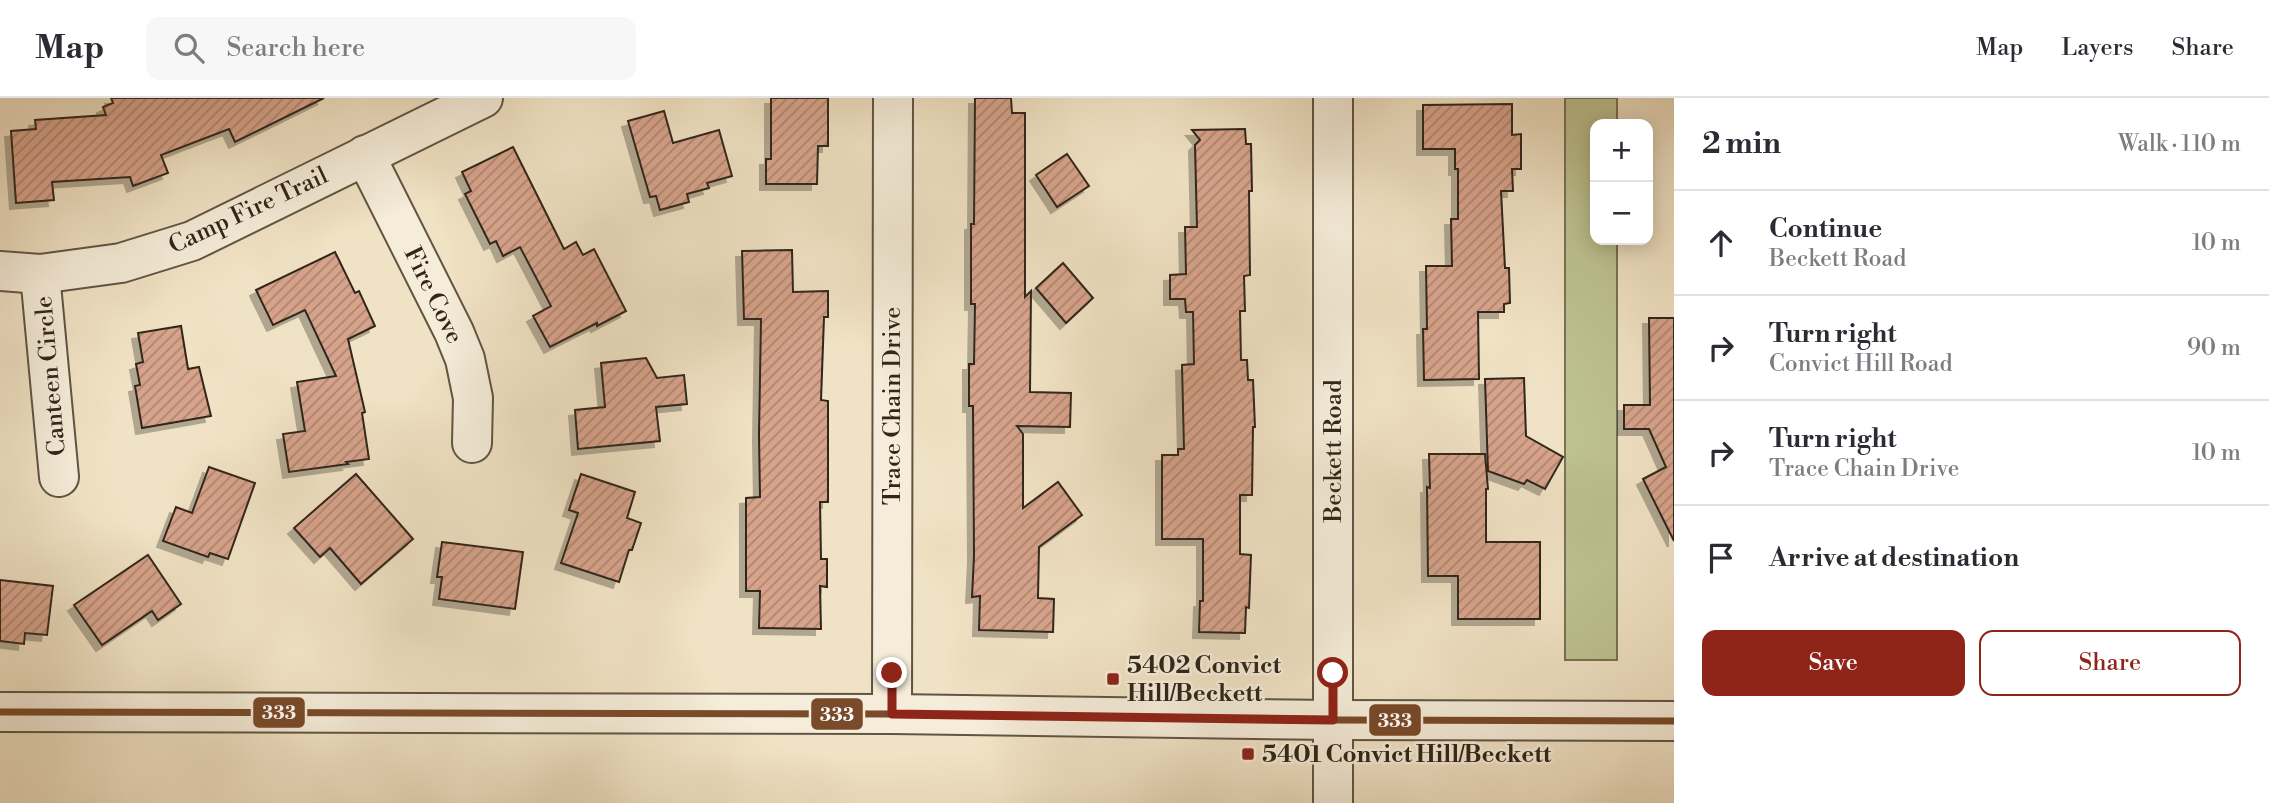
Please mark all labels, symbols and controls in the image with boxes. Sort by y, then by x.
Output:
search box [146,17,636,80]
text: Map [35,28,104,69]
icon: search [170,29,208,67]
text: Search here [226,32,365,64]
text: Map [1976,33,2023,63]
text: Layers [2061,33,2133,63]
text: Share [2171,33,2234,63]
map controls [1590,119,1653,245]
button: + [1590,119,1653,182]
text: 2 min [1702,125,1781,163]
text: Walk · 110 m [2118,130,2241,158]
street label: Camp Fire Trail [164,161,333,261]
button: − [1590,182,1653,245]
text: Continue [1769,213,1882,245]
icon: ahead [1702,224,1740,262]
text: 10 m [2192,229,2241,257]
street label: Fire Cove [397,242,469,349]
text: Beckett Road [1769,245,1906,273]
street label: Canteen Circle [29,295,73,457]
street label: Trace Chain Drive [878,307,908,505]
text: Turn right [1769,318,1897,350]
icon: right [1702,329,1740,367]
text: 90 m [2187,334,2241,362]
text: Convict Hill Road [1769,350,1953,378]
street label: Beckett Road [1319,379,1349,524]
text: Turn right [1769,423,1897,455]
icon: right [1702,434,1740,472]
text: 10 m [2192,439,2241,467]
text: Trace Chain Drive [1769,455,1959,483]
icon: arrive [1702,539,1740,577]
text: Arrive at destination [1769,542,2019,574]
button: Save [1702,630,1965,696]
button: Share [1979,630,2241,696]
place label: 5402 Convict Hill/Beckett [1127,651,1281,709]
route end [876,657,907,688]
route start [1317,657,1348,688]
marker: 5402 Convict Hill/Beckett [1105,671,1121,687]
line badge: 333 [252,696,306,729]
line badge: 333 [810,697,864,731]
text: 333 [262,701,296,725]
text: 333 [820,703,854,727]
line badge: 333 [1368,703,1422,737]
text: 333 [1378,709,1412,733]
place label: 5401 Convict Hill/Beckett [1262,740,1552,770]
marker: 5401 Convict Hill/Beckett [1240,746,1256,762]

